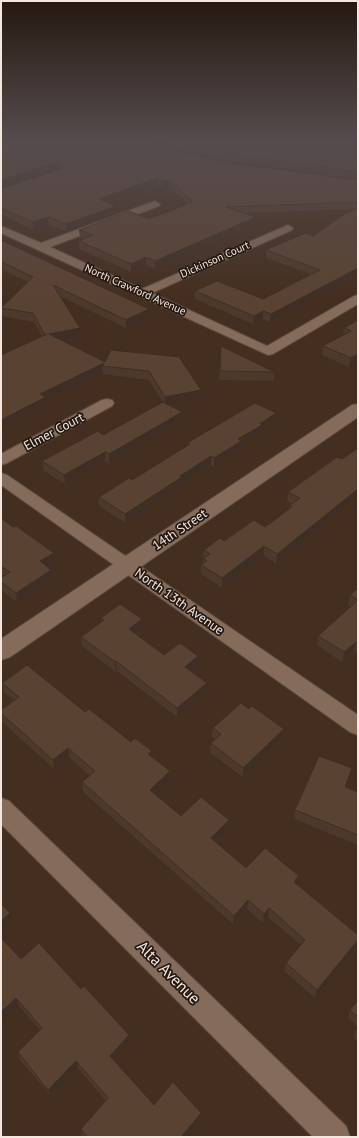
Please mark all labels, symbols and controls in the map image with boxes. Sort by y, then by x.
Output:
street label: Dickinson Court [178,239,252,281]
street label: North Crawford Avenue [82,262,188,318]
street label: Elmer Court [21,410,87,454]
street label: 14th Street [150,506,210,554]
street label: North 13th Avenue [131,565,227,639]
street label: Alta Avenue [132,937,204,1009]

